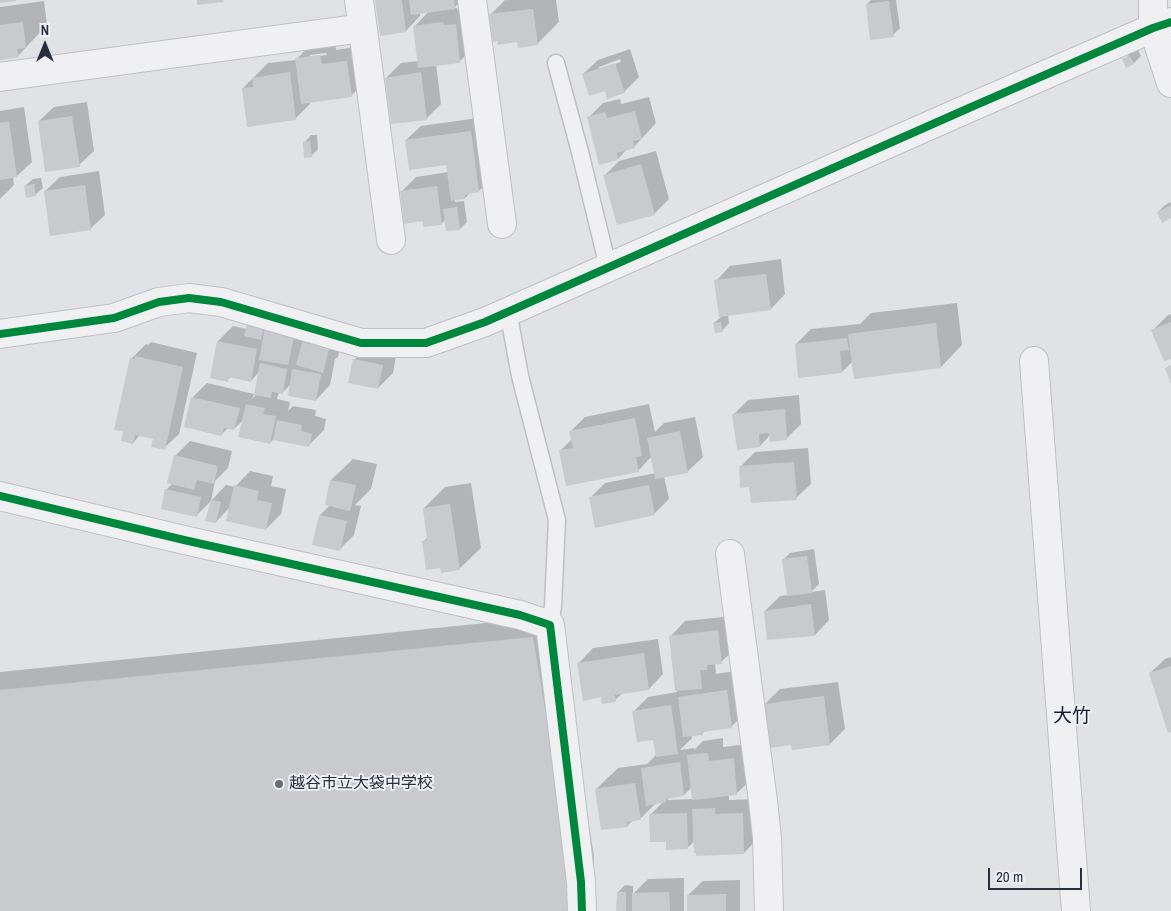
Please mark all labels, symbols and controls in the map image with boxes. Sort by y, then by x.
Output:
north arrow [20,20,70,70]
text: N [41,21,49,39]
district label: 大竹 [1053,706,1091,728]
place label: 越谷市立大袋中学校 [289,774,433,794]
marker: 越谷市立大袋中学校 [273,778,285,790]
scale bar [991,858,1085,890]
text: 20 m [996,866,1023,887]

